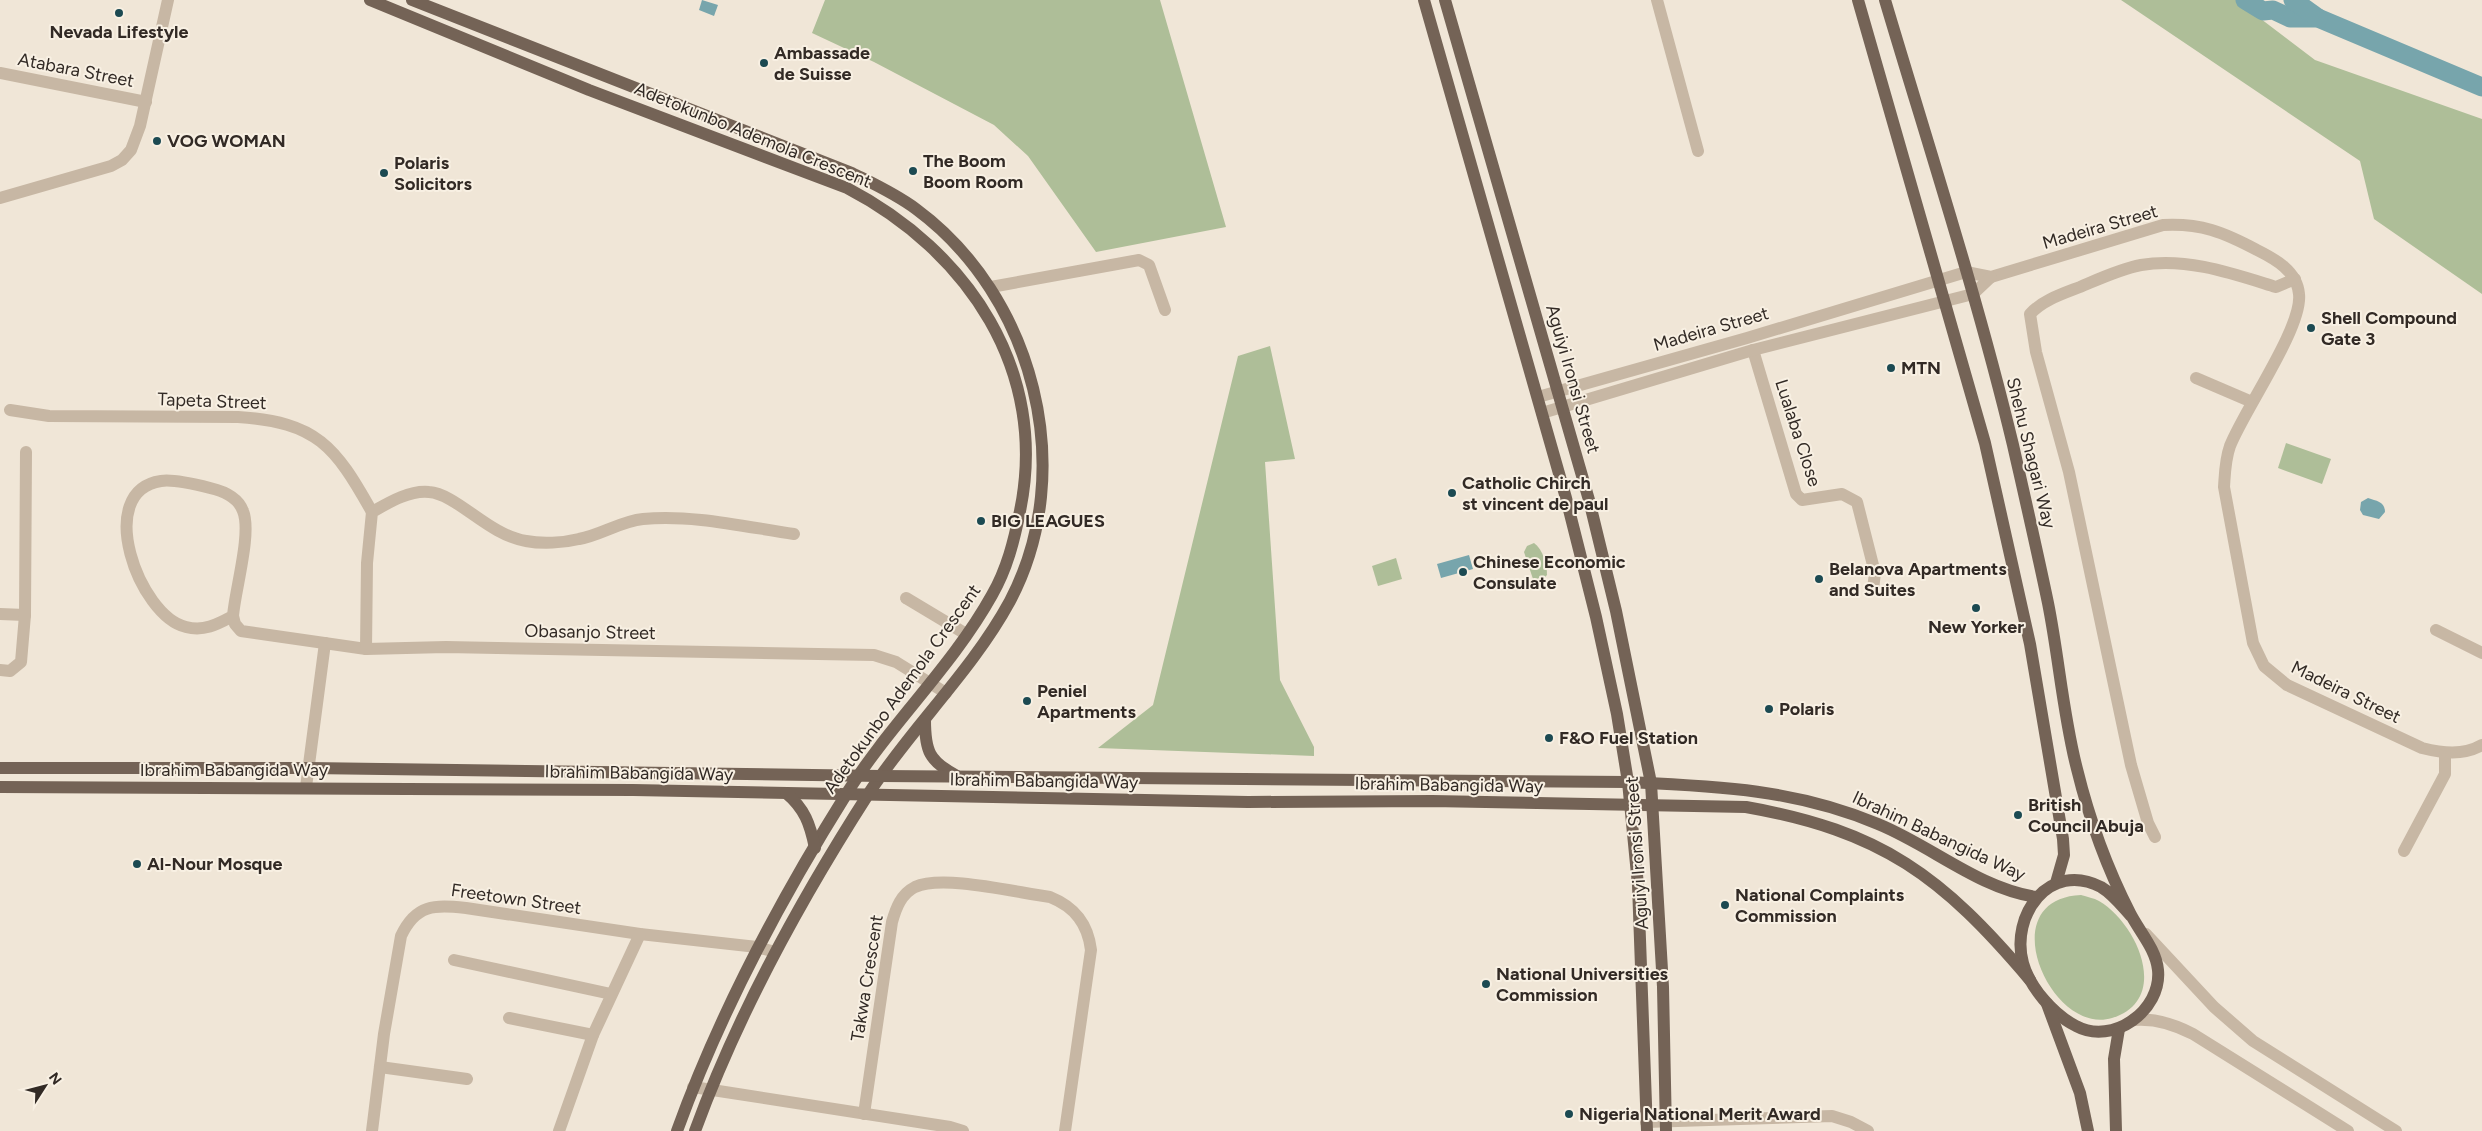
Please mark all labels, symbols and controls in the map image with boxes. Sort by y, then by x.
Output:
marker: Nevada Lifestyle [113,7,125,19]
place label: Nevada Lifestyle [50,21,189,43]
place label: Ambassade de Suisse [774,42,870,85]
street label: Atabara Street [16,48,136,92]
marker: Ambassade de Suisse [758,57,770,69]
street label: Adetokunbo Ademola Crescent [631,77,875,193]
place label: VOG WOMAN [167,130,286,152]
marker: VOG WOMAN [151,135,163,147]
place label: The Boom Boom Room [923,150,1023,193]
place label: Polaris Solicitors [394,152,472,195]
marker: The Boom Boom Room [907,165,919,177]
marker: Polaris Solicitors [378,167,390,179]
street label: Madeira Street [2040,200,2160,254]
street label: Aguiyi Ironsi Street [1541,302,1605,456]
street label: Madeira Street [1651,302,1771,356]
place label: Shell Compound Gate 3 [2321,307,2457,350]
marker: Shell Compound Gate 3 [2305,322,2317,334]
place label: MTN [1901,357,1941,379]
marker: MTN [1885,362,1897,374]
street label: Shehu Shagari Way [2002,375,2061,531]
street label: Lualaba Close [1770,377,1826,490]
street label: Tapeta Street [157,388,267,414]
place label: Catholic Chirch st vincent de paul [1462,472,1608,515]
marker: Catholic Chirch st vincent de paul [1446,487,1458,499]
place label: BIG LEAGUES [991,510,1105,532]
marker: BIG LEAGUES [975,515,987,527]
place label: Chinese Economic Consulate [1473,551,1626,594]
place label: Belanova Apartments and Suites [1829,558,2007,601]
marker: Chinese Economic Consulate [1457,566,1469,578]
marker: Belanova Apartments and Suites [1813,573,1825,585]
street label: Adetokunbo Ademola Crescent [819,580,985,798]
marker: New Yorker [1970,602,1982,614]
place label: New Yorker [1928,616,2024,638]
street label: Obasanjo Street [524,620,656,644]
street label: Madeira Street [2288,656,2405,728]
place label: Peniel Apartments [1037,680,1136,723]
marker: Peniel Apartments [1021,695,1033,707]
place label: Polaris [1779,698,1835,720]
marker: Polaris [1763,703,1775,715]
place label: F&O Fuel Station [1559,727,1698,749]
marker: F&O Fuel Station [1543,732,1555,744]
street label: Ibrahim Babangida Way [140,759,329,781]
street label: Ibrahim Babangida Way [545,760,734,786]
street label: Ibrahim Babangida Way [950,768,1139,794]
street label: Ibrahim Babangida Way [1355,772,1544,798]
street label: Aguiyi Ironsi Street [1621,775,1653,930]
street label: Ibrahim Babangida Way [1849,786,2030,886]
place label: British Council Abuja [2028,794,2144,837]
marker: British Council Abuja [2012,809,2024,821]
place label: Al-Nour Mosque [147,853,282,875]
marker: Al-Nour Mosque [131,858,143,870]
street label: Freetown Street [449,879,583,919]
place label: National Complaints Commission [1735,884,1905,927]
marker: National Complaints Commission [1719,899,1731,911]
street label: Takwa Crescent [846,913,888,1043]
place label: National Universities Commission [1496,963,1669,1006]
marker: National Universities Commission [1480,978,1492,990]
north arrow [20,1061,70,1111]
text: N [45,1069,65,1088]
place label: Nigeria National Merit Award [1579,1103,1821,1125]
marker: Nigeria National Merit Award [1563,1108,1575,1120]

